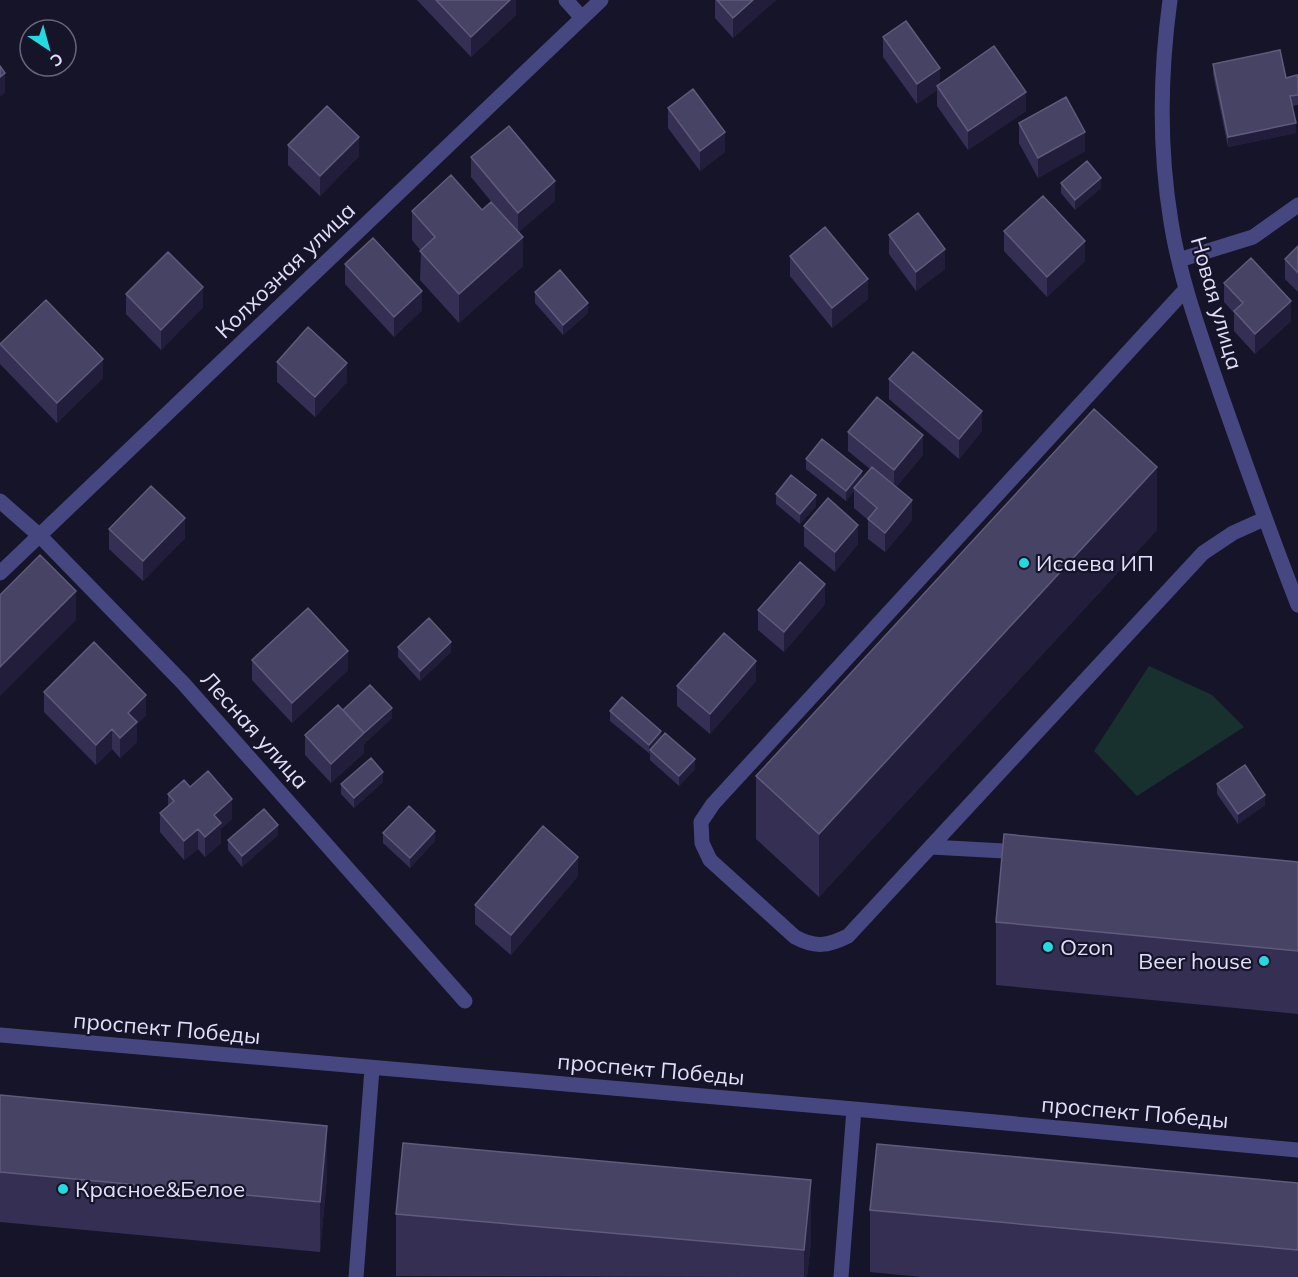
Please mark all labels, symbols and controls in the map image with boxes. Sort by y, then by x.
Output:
north arrow [18,18,78,78]
text: С [46,49,67,71]
street label: Колхозная улица [209,196,361,344]
street label: Новая улица [1185,233,1249,373]
place label: Исаева ИП [1036,549,1154,577]
marker: Исаева ИП [1017,556,1031,570]
street label: Лесная улица [195,665,315,795]
place label: Ozon [1060,933,1114,961]
marker: Ozon [1041,940,1055,954]
place label: Beer house [1138,947,1252,975]
marker: Beer house [1257,954,1271,968]
street label: проспект Победы [72,1006,262,1050]
street label: проспект Победы [556,1047,746,1091]
street label: проспект Победы [1040,1090,1230,1134]
place label: Красное&Белое [75,1175,245,1203]
marker: Красное&Белое [56,1182,70,1196]

